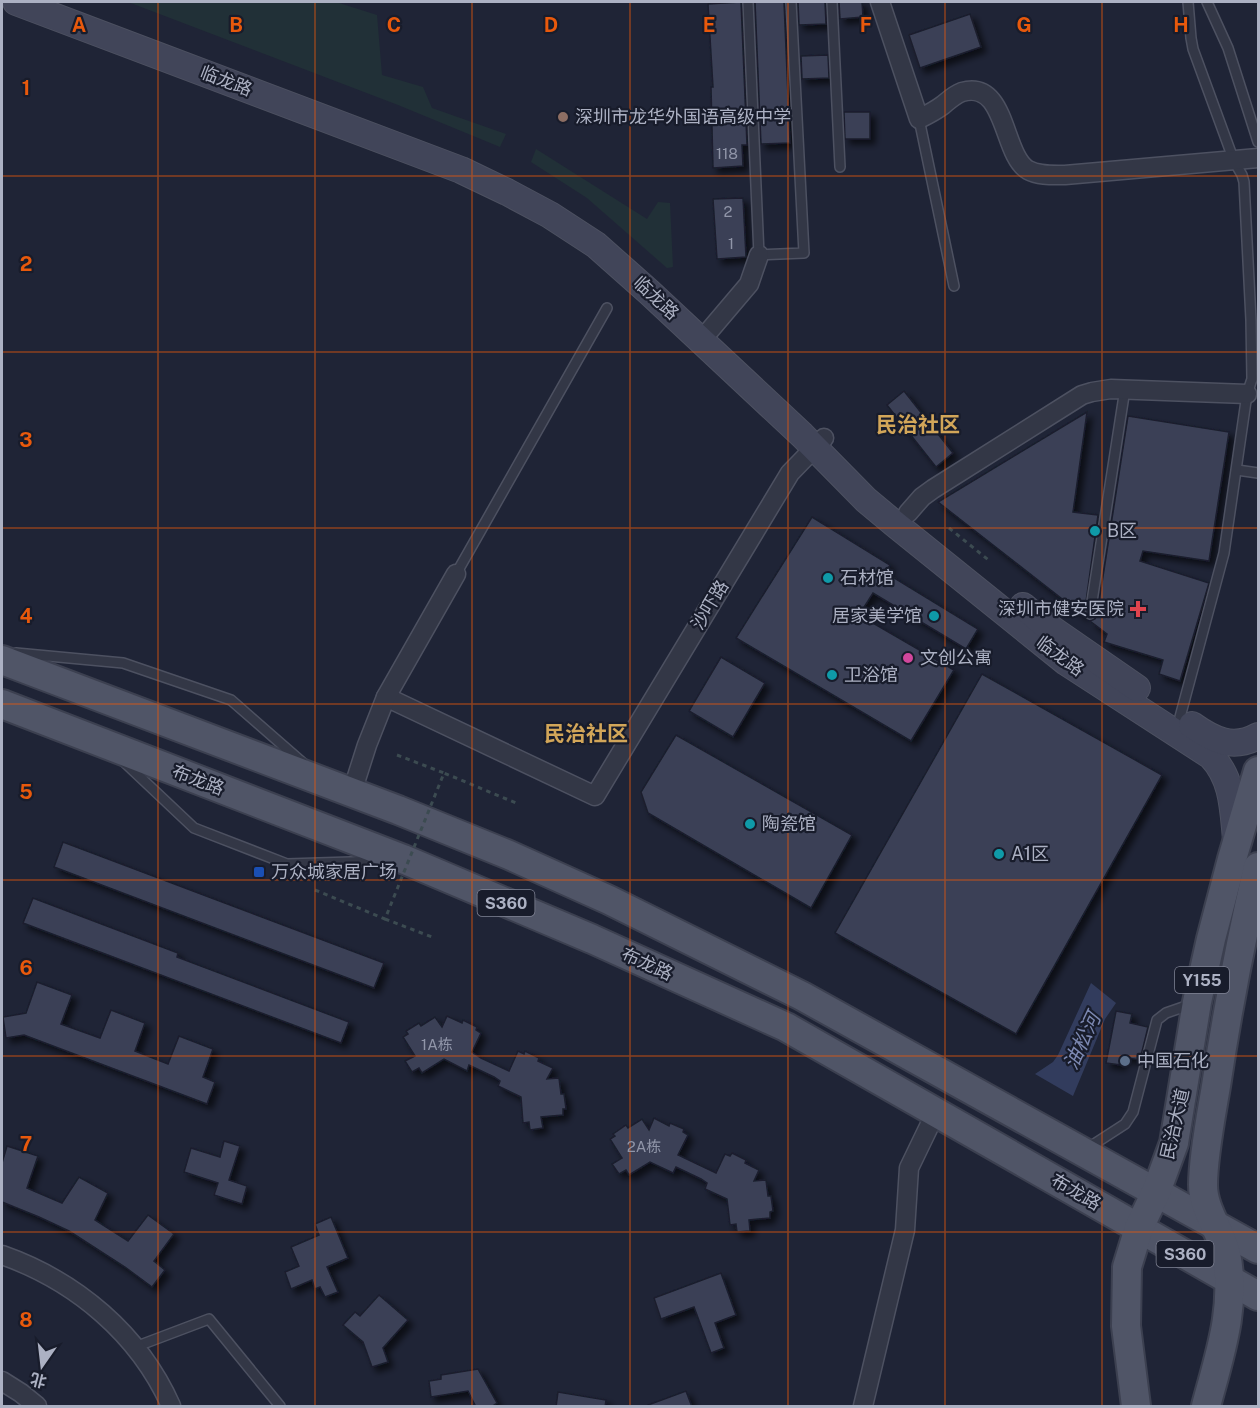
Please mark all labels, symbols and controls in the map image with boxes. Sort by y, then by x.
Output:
text: A [72,13,86,37]
text: B [229,13,243,37]
text: C [387,13,401,37]
text: D [544,13,558,37]
text: E [703,13,715,37]
text: F [860,13,872,37]
text: G [1016,13,1032,37]
text: H [1173,13,1189,37]
street label: 临龙路 [197,61,255,100]
text: 1 [22,76,30,100]
place label: 深圳市龙华外国语高级中学 [575,106,791,127]
marker: 深圳市龙华外国语高级中学 [556,110,570,124]
house number: 118 [716,145,738,162]
house number: 2 [724,203,733,220]
house number: 1 [728,235,734,252]
text: 2 [20,252,32,276]
street label: 临龙路 [629,272,683,324]
district label: 民治社区 [876,412,960,437]
text: 3 [19,428,33,452]
place label: B区 [1107,520,1137,541]
marker: B区 [1088,524,1102,538]
place label: 石材馆 [840,567,894,588]
marker: 石材馆 [821,571,835,585]
street label: 沙吓路 [687,576,732,633]
place label: 深圳市健安医院 [998,598,1124,619]
marker: 深圳市健安医院 [1129,600,1147,618]
text: 4 [19,604,33,628]
place label: 居家美学馆 [832,605,922,626]
marker: 居家美学馆 [927,609,941,623]
street label: 临龙路 [1032,631,1088,680]
place label: 文创公寓 [920,647,992,668]
marker: 文创公寓 [901,651,915,665]
place label: 卫浴馆 [844,664,898,685]
marker: 卫浴馆 [825,668,839,682]
district label: 民治社区 [544,721,628,746]
street label: 布龙路 [169,760,227,799]
text: 5 [19,780,33,804]
place label: 陶瓷馆 [762,813,816,834]
marker: 陶瓷馆 [743,817,757,831]
place label: A1区 [1011,843,1049,864]
marker: A1区 [992,847,1006,861]
place label: 万众城家居广场 [271,861,397,882]
marker: 万众城家居广场 [252,865,266,879]
road number: S360 [478,890,534,916]
street label: 布龙路 [618,943,676,984]
text: 6 [19,956,33,980]
road number: Y155 [1175,967,1229,993]
water label: 油松河 [1058,1005,1107,1073]
house number: 1A栋 [421,1036,453,1053]
place label: 中国石化 [1137,1050,1209,1071]
marker: 中国石化 [1118,1054,1132,1068]
street label: 民治大道 [1156,1086,1193,1161]
text: 7 [20,1132,32,1156]
house number: 2A栋 [627,1138,661,1155]
street label: 布龙路 [1048,1169,1105,1214]
road number: S360 [1156,1241,1214,1267]
text: 8 [19,1308,33,1332]
north arrow [12,1336,72,1396]
text: 北 [28,1369,49,1391]

